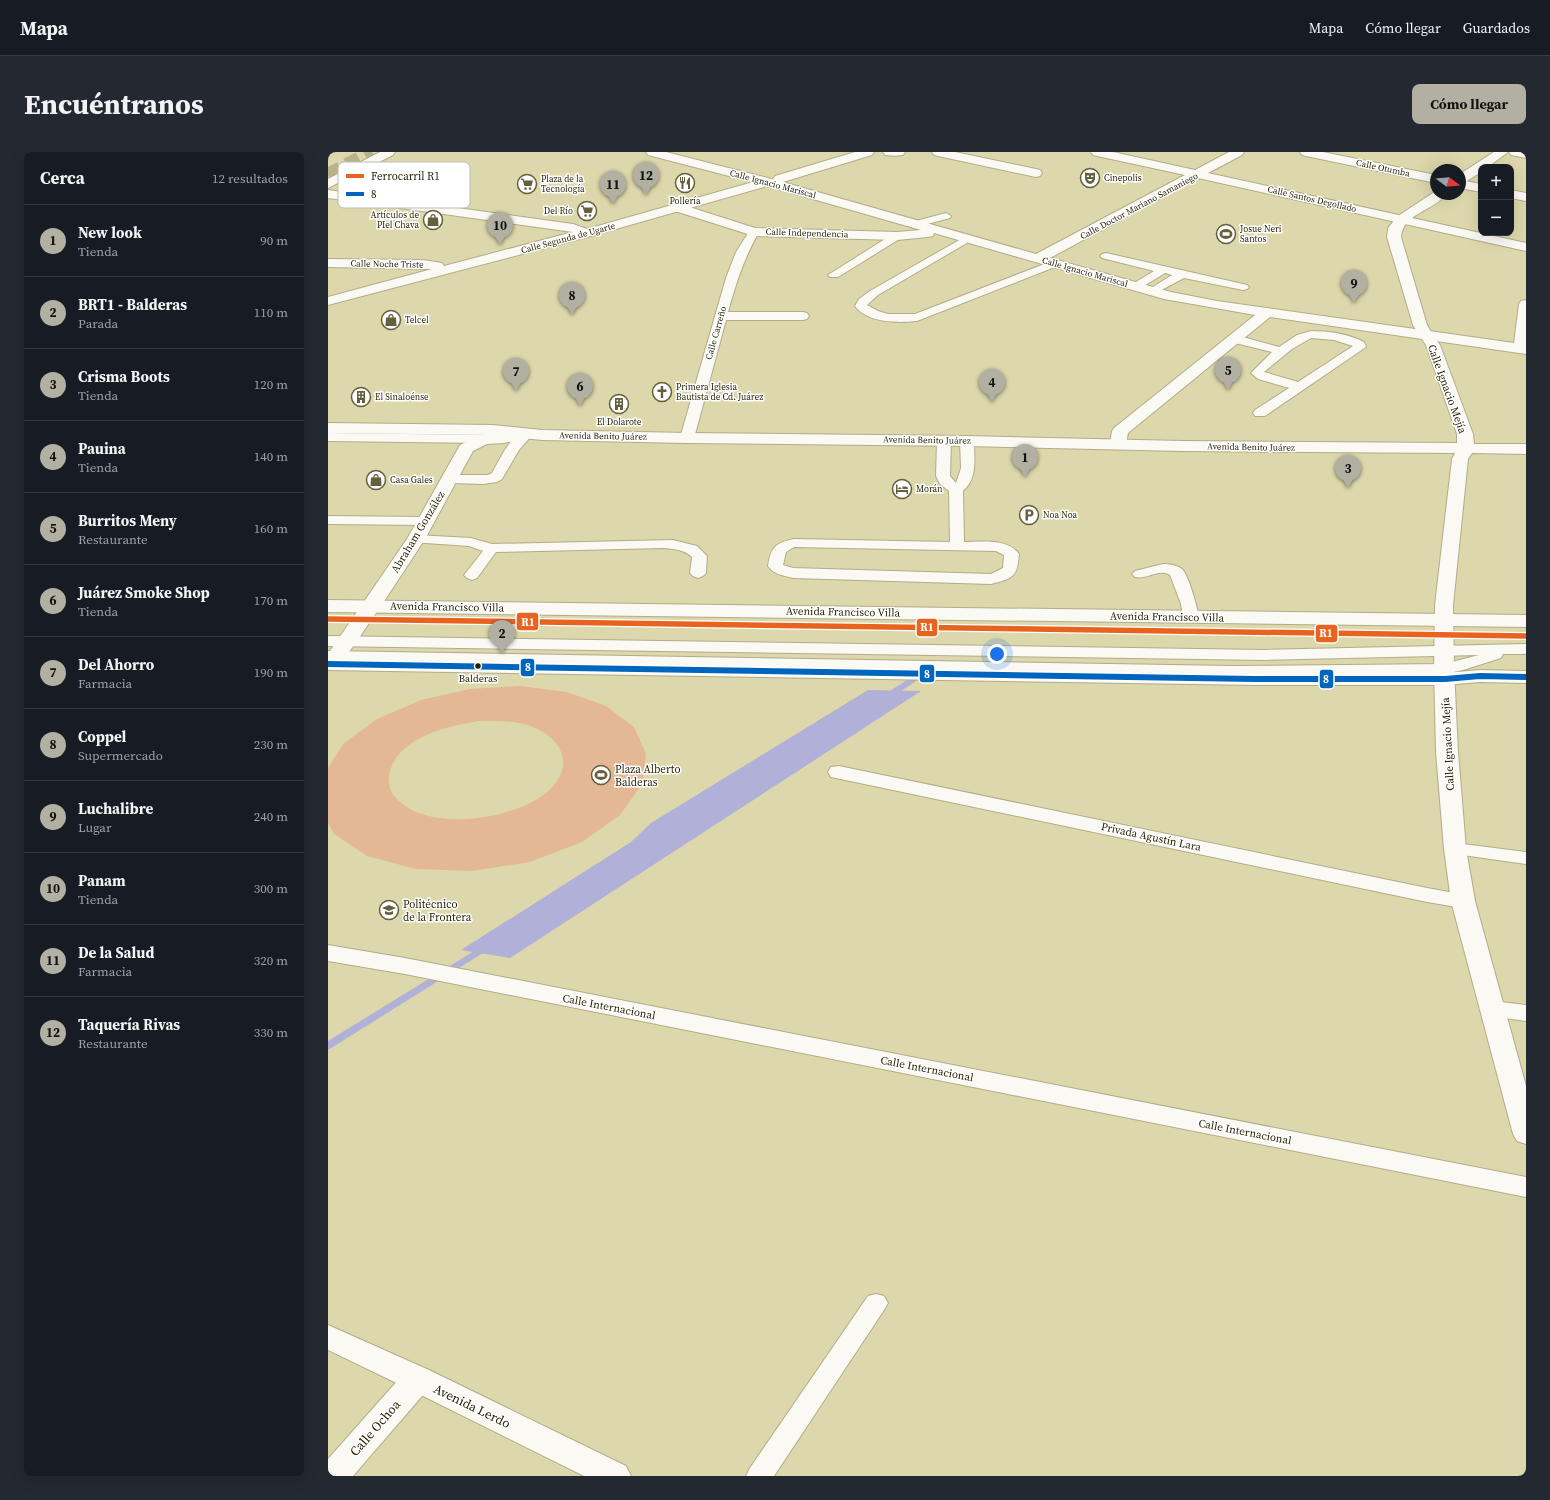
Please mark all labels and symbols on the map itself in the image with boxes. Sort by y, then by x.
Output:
street label: Calle Otumba [1355,156,1411,180]
legend [338,162,470,208]
pin: 12 [633,162,659,195]
north arrow [1430,164,1466,200]
street label: Calle Ignacio Mariscal [729,167,818,201]
theatre icon: Cinepolis [1079,167,1101,189]
text: Ferrocarril R1 [371,169,440,184]
street label: Calle Doctor Mariano Samaniego [1078,170,1200,242]
pin: 11 [600,171,626,204]
restaurant icon: Pollería [674,172,696,194]
place label: Cinepolis [1104,172,1142,184]
supermarket icon: Plaza de la Tecnología [516,173,538,195]
place label: Plaza de la Tecnología [541,173,585,195]
street label: Calle Santos Degollado [1266,183,1358,215]
text: 8 [371,187,377,202]
place label: Pollería [670,195,701,207]
supermarket icon: Del Río [576,200,598,222]
place label: Del Río [544,205,573,217]
place label: Artículos de PIel Chava [370,209,419,231]
shop icon: Artículos de PIel Chava [422,209,444,231]
pin: 10 [487,212,513,245]
street label: Calle Segunda de Ugarte [520,220,617,256]
sports icon: Josue Neri Santos [1215,223,1237,245]
place label: Josue Neri Santos [1239,223,1282,245]
street label: Calle Independencia [765,226,849,240]
street label: Calle Ignacio Mariscal [1041,254,1130,290]
street label: Calle Noche Triste [350,257,424,271]
pin: 9 [1341,270,1367,303]
pin: 8 [559,282,585,315]
street label: Calle Carreño [703,305,729,361]
shop icon: Telcel [380,309,402,331]
place label: Telcel [405,314,429,326]
street label: Calle Ignacio Mejía [1424,342,1470,436]
pin: 5 [1215,357,1241,390]
pin: 7 [503,358,529,391]
pin: 4 [979,369,1005,402]
pin: 6 [567,373,593,406]
church icon: Primera Iglesia Bautista de Cd. Juárez [651,381,673,403]
place label: Primera Iglesia Bautista de Cd. Juárez [676,381,763,403]
building icon: El Sinaloénse [350,386,372,408]
place label: El Sinaloénse [375,391,429,403]
building icon: El Dolarote [608,393,630,415]
place label: El Dolarote [597,416,642,428]
street label: Avenida Benito Juárez [559,429,647,443]
street label: Avenida Benito Juárez [883,433,971,447]
street label: Avenida Benito Juárez [1207,440,1295,454]
pin: 1 [1012,444,1038,477]
pin: 3 [1335,455,1361,488]
shop icon: Casa Gales [365,469,387,491]
place label: Casa Gales [390,474,433,486]
hotel icon: Morán [891,478,913,500]
place label: Morán [916,483,943,495]
street label: Abraham González [388,488,448,576]
parking icon: Noa Noa [1018,504,1040,526]
place label: Noa Noa [1043,509,1078,521]
street label: Avenida Francisco Villa [390,599,505,616]
street label: Avenida Francisco Villa [786,604,901,621]
street label: Avenida Francisco Villa [1110,609,1225,626]
line badge: R1 [516,612,539,631]
text: R1 [521,615,535,630]
line badge: R1 [916,618,938,637]
pin: 2 [489,620,515,653]
text: R1 [920,620,934,635]
line badge: R1 [1315,624,1338,643]
text: R1 [1319,626,1333,641]
your location [987,644,1007,664]
line badge: 8 [520,658,535,677]
text: 8 [525,660,531,675]
marker: Balderas [473,661,483,671]
line badge: 8 [919,664,935,683]
text: 8 [924,667,930,682]
line badge: 8 [1319,669,1334,689]
place label: Balderas [459,672,497,685]
text: 8 [1323,672,1329,687]
street label: Calle Ignacio Mejía [1438,696,1458,791]
place label: Plaza Alberto Balderas [615,762,680,790]
sports icon: Plaza Alberto Balderas [590,764,612,786]
street label: Privada Agustín Lara [1100,819,1203,855]
place label: Politécnico de la Frontera [403,897,472,925]
school or university icon: Politécnico de la Frontera [378,899,400,921]
street label: Calle Internacional [561,991,657,1023]
street label: Calle Internacional [879,1053,975,1085]
street label: Calle Internacional [1197,1116,1293,1148]
street label: Avenida Lerdo [431,1380,513,1432]
street label: Calle Ochoa [346,1396,404,1460]

